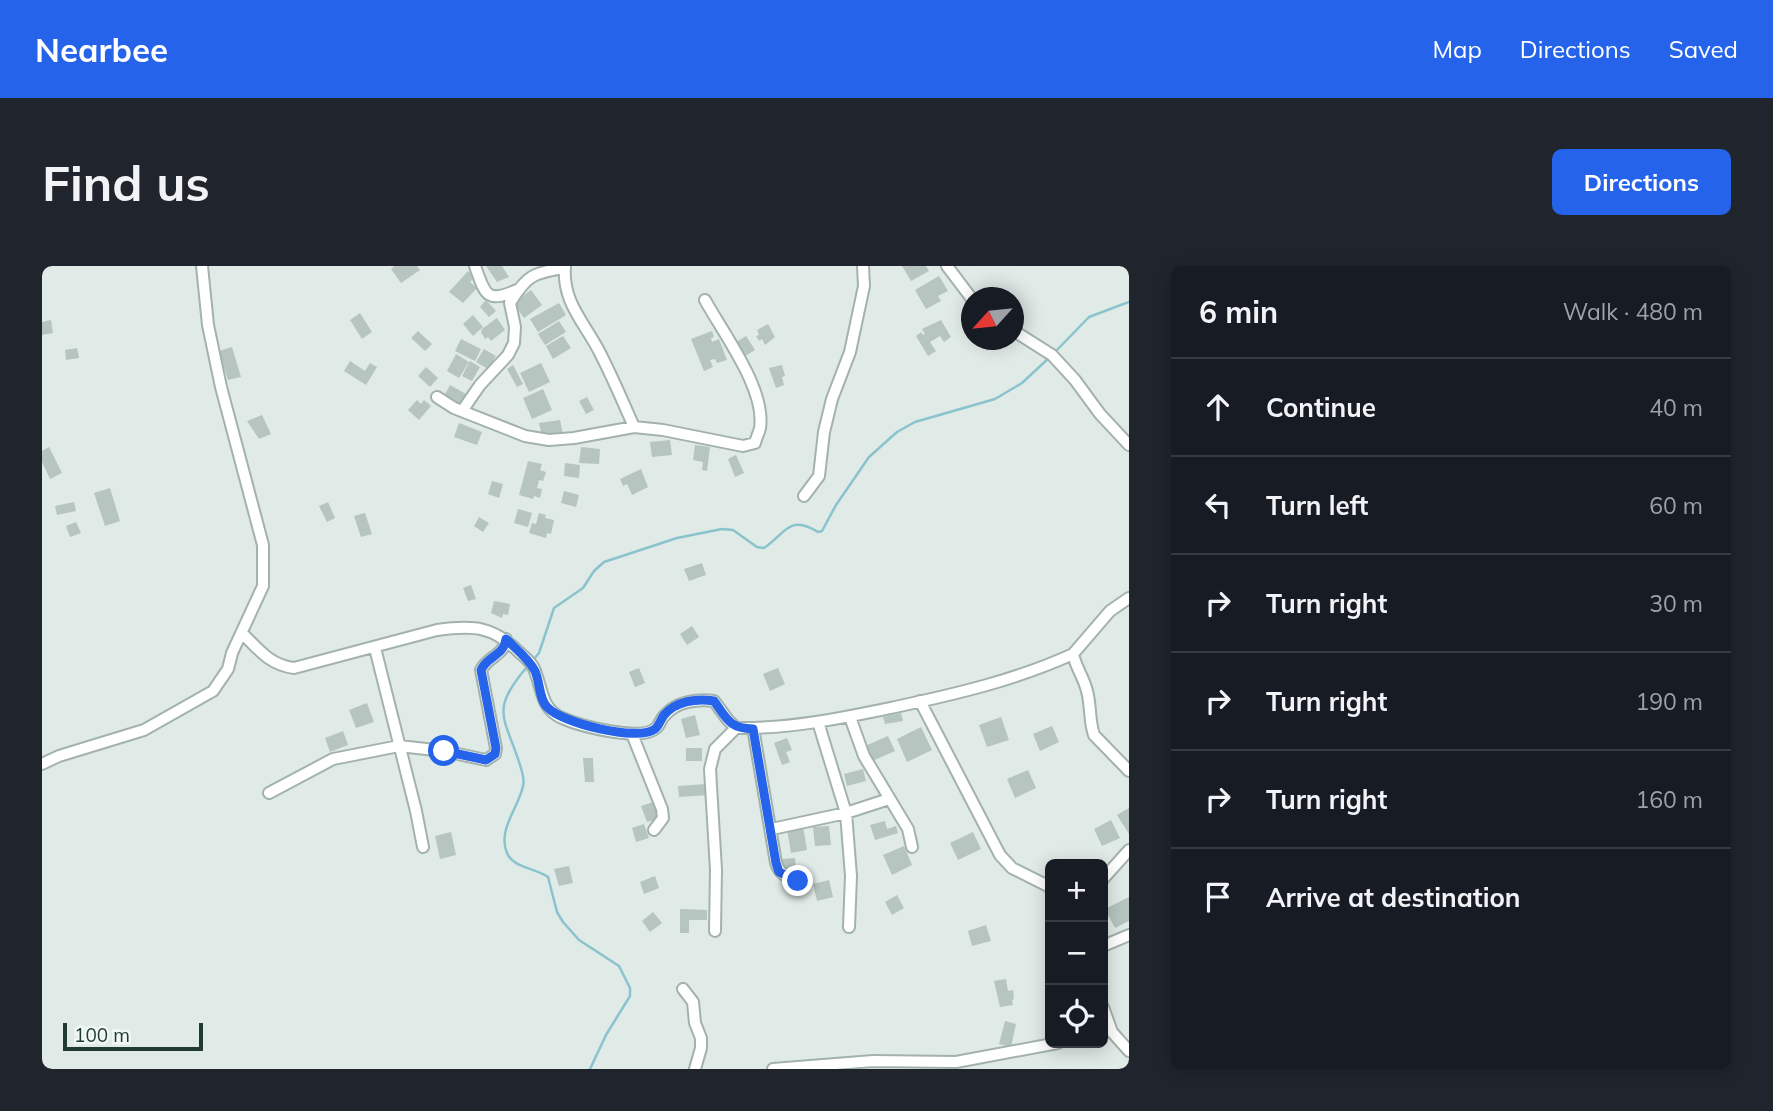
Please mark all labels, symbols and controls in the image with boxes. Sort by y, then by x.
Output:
text: Nearbee [35,29,168,70]
text: Map [1432,34,1482,64]
text: Directions [1520,34,1631,64]
text: Saved [1669,34,1738,64]
button: Directions [1552,149,1731,215]
text: Find us [42,152,210,213]
north arrow [961,287,1024,350]
text: 6 min [1199,293,1278,331]
text: Walk · 480 m [1563,297,1703,326]
icon: ahead [1199,388,1237,426]
text: Continue [1266,391,1376,424]
text: 40 m [1649,393,1703,422]
icon: left [1199,486,1237,524]
text: Turn left [1266,489,1368,522]
text: 60 m [1649,491,1703,520]
icon: right [1199,584,1237,622]
text: Turn right [1266,587,1387,620]
text: 30 m [1649,589,1703,618]
icon: right [1199,682,1237,720]
text: Turn right [1266,685,1387,718]
text: 190 m [1635,687,1703,716]
route start [428,735,459,766]
icon: right [1199,780,1237,818]
text: Turn right [1266,783,1387,816]
text: 160 m [1635,785,1703,814]
map controls [1045,859,1108,1048]
button: + [1045,859,1108,922]
route end [782,865,813,896]
icon: arrive [1199,878,1237,916]
text: Arrive at destination [1266,881,1521,914]
button: − [1045,922,1108,985]
button: locate [1045,985,1108,1048]
scale bar [63,1020,203,1052]
text: 100 m [74,1023,130,1047]

